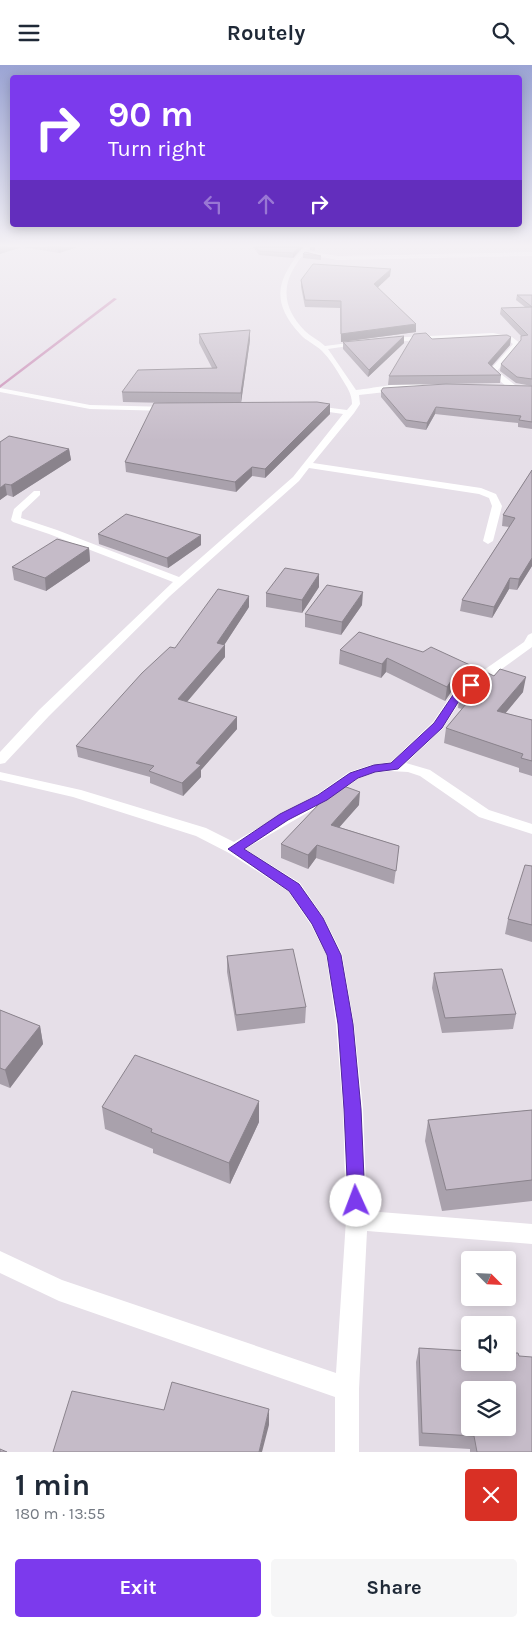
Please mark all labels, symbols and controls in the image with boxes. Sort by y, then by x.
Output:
icon: menu [15,19,43,47]
icon: search [489,19,517,47]
text: Routely [227,20,305,46]
text: 90 m [108,94,194,135]
icon: right [25,95,90,160]
text: Turn right [108,136,206,162]
icon: left [199,190,227,218]
icon: ahead [252,190,280,218]
icon: right [305,190,333,218]
pin [450,664,492,706]
icon: arrive [457,671,485,699]
position arrow [329,1174,381,1226]
north arrow [461,1251,516,1306]
map controls [461,1251,516,1436]
button: sound [461,1316,516,1371]
button: layers [461,1381,516,1436]
text: 1 min [15,1467,90,1503]
button: close [465,1469,517,1521]
text: 180 m · 13:55 [15,1504,105,1523]
button: Exit [15,1559,261,1617]
button: Share [271,1559,517,1617]

